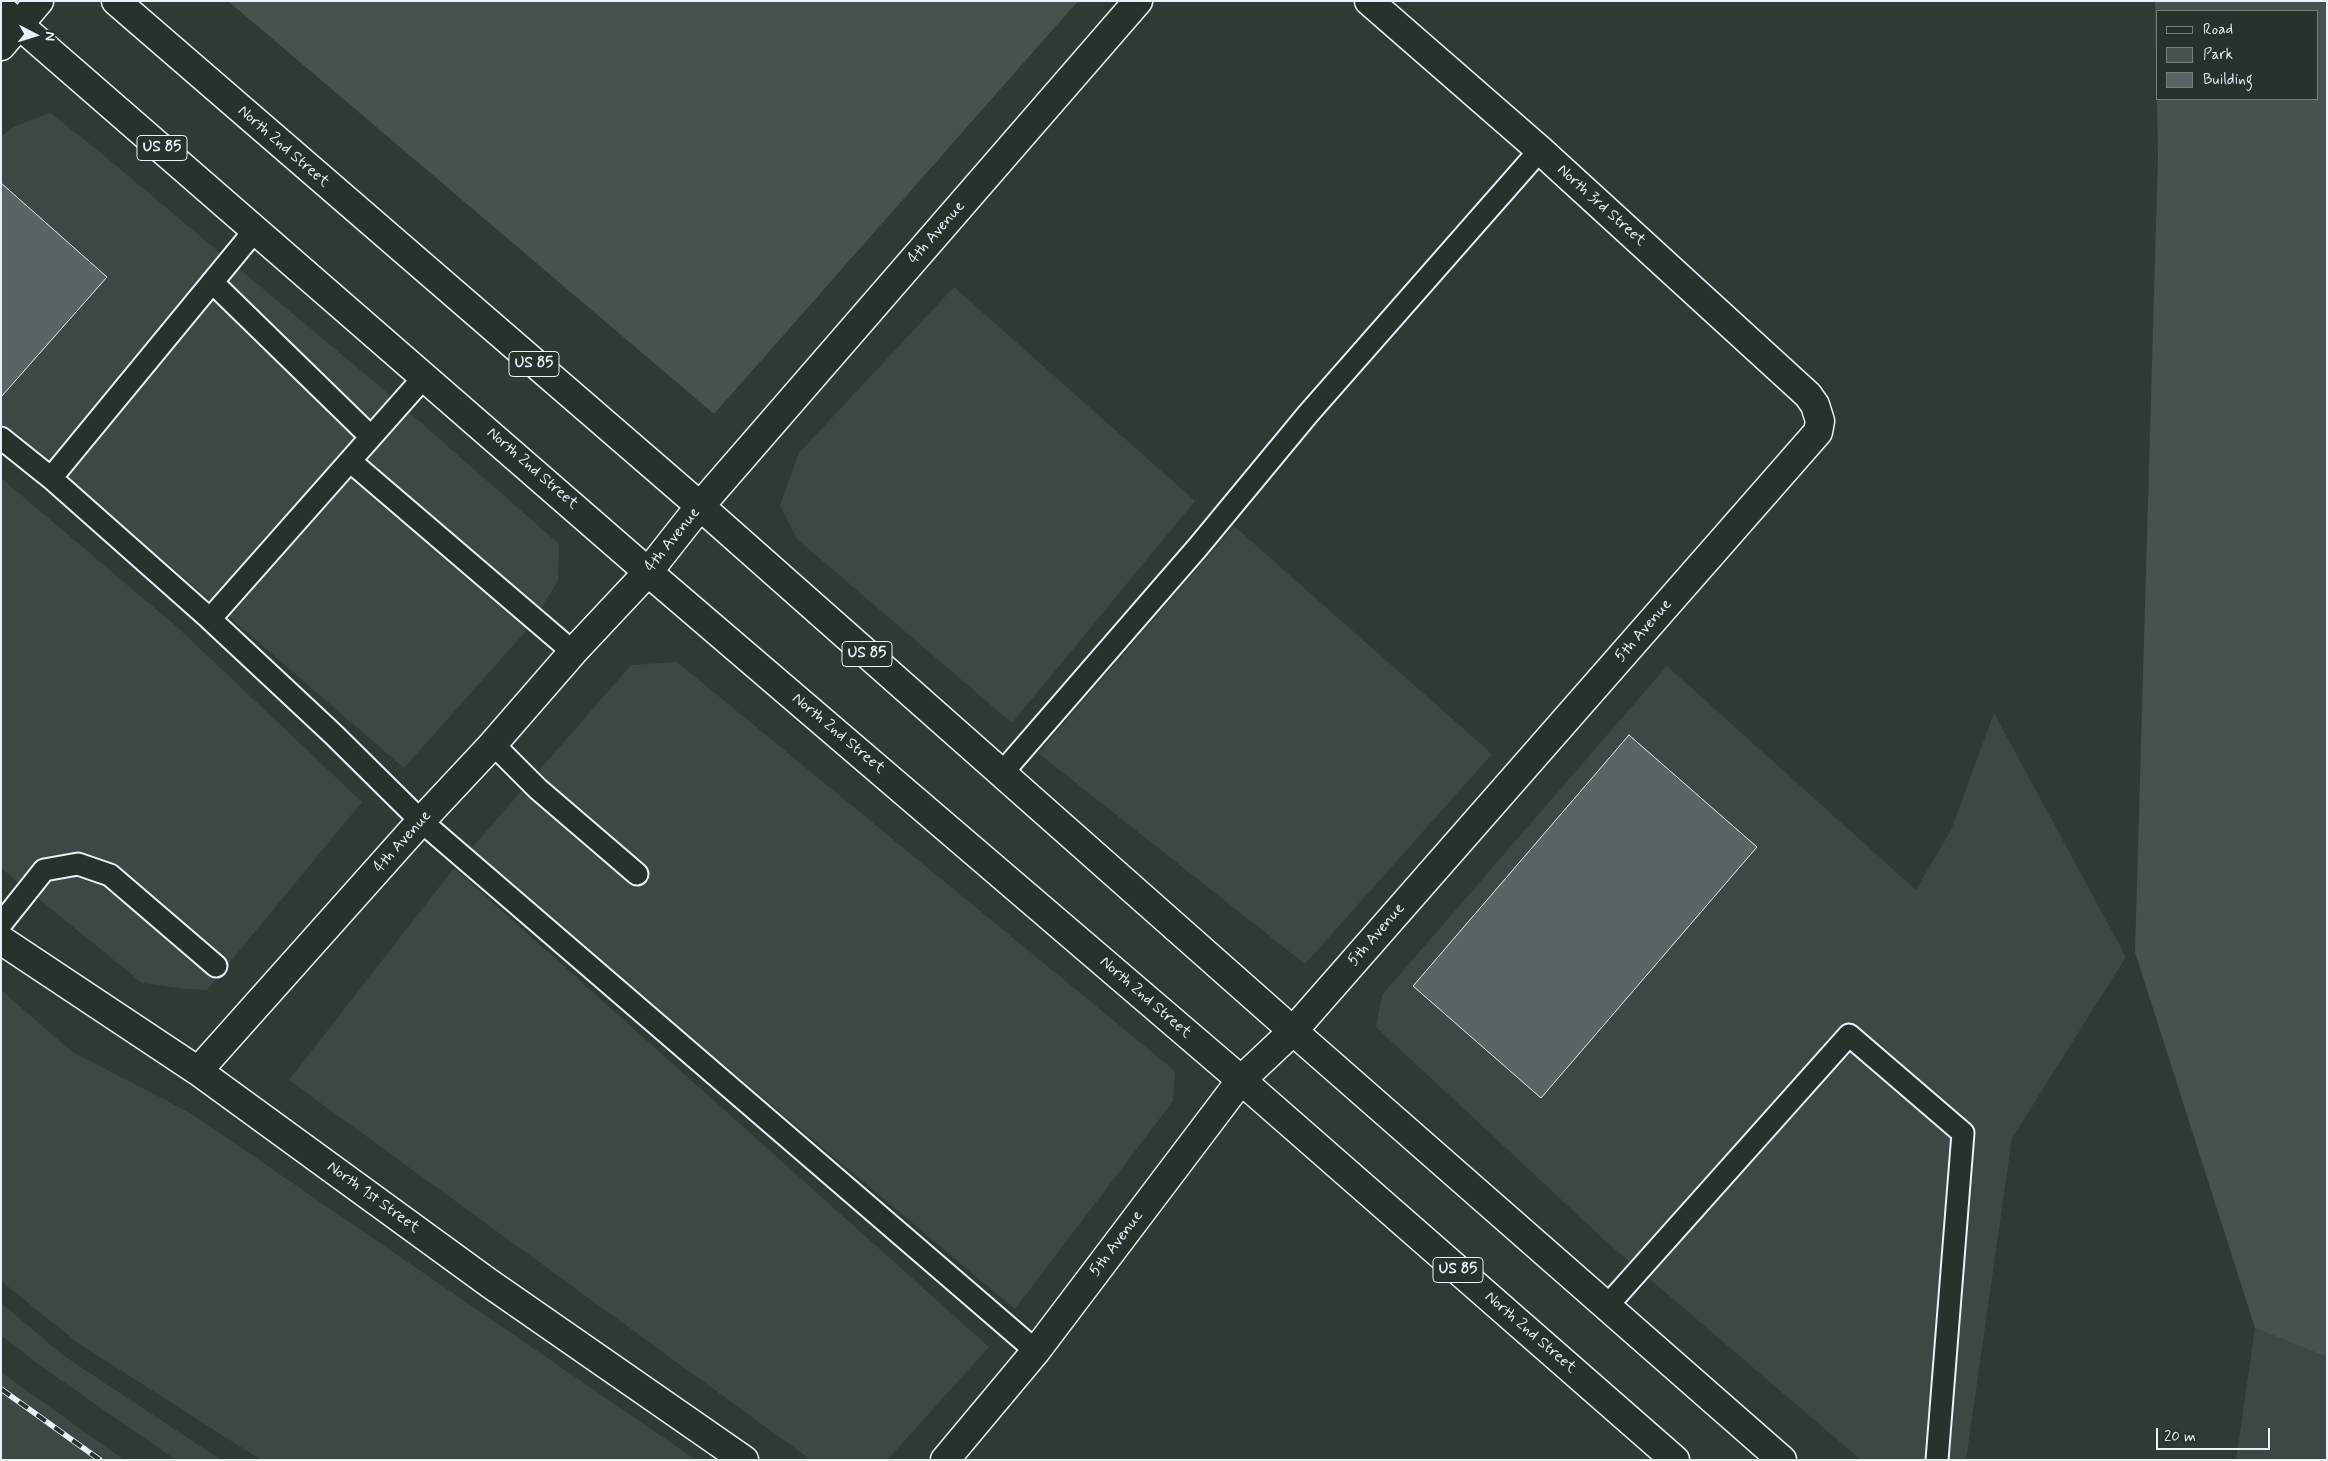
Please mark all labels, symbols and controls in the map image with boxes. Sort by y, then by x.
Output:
north arrow [10,10,60,60]
legend [2156,10,2318,100]
text: Road [2203,20,2233,40]
text: N [41,31,59,42]
text: Park [2203,45,2233,65]
text: Building [2203,70,2253,90]
street label: North 2nd Street [233,102,333,192]
road number: US 85 [137,136,187,160]
street label: North 3rd Street [1552,161,1650,251]
street label: 4th Avenue [904,198,970,268]
road number: US 85 [509,352,559,376]
street label: North 2nd Street [482,424,582,514]
street label: 4th Avenue [641,504,705,576]
street label: 5th Avenue [1611,595,1677,667]
road number: US 85 [842,642,892,666]
street label: North 2nd Street [788,690,888,778]
street label: 4th Avenue [370,807,436,877]
street label: 5th Avenue [1344,899,1410,971]
street label: North 2nd Street [1095,953,1195,1043]
street label: North 1st Street [323,1158,423,1238]
street label: 5th Avenue [1086,1207,1148,1281]
road number: US 85 [1433,1258,1483,1282]
street label: North 2nd Street [1480,1288,1580,1378]
scale bar [2158,1418,2272,1450]
text: 20 m [2164,1427,2196,1447]

